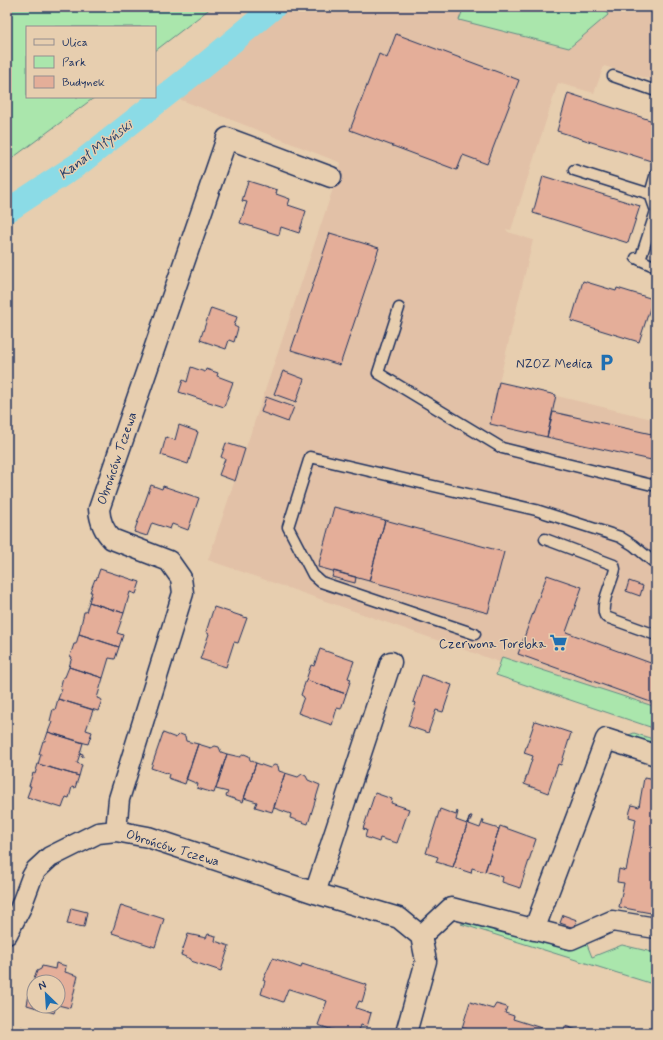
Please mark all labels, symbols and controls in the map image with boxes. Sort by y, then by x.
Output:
legend [26,26,156,98]
text: Ulica [62,35,88,51]
text: Park [62,55,86,71]
text: Budynek [62,75,105,91]
water label: Kanał Młyński [55,115,138,183]
parking icon: NZOZ Medica [596,353,616,373]
place label: NZOZ Medica [516,356,593,373]
street label: Obrońców Tczewa [94,410,141,507]
supermarket icon: Czerwona Torebka [549,633,569,653]
place label: Czerwona Torebka [439,636,546,653]
street label: Obrońców Tczewa [124,826,221,871]
north arrow [26,974,66,1014]
text: N [36,978,48,994]

